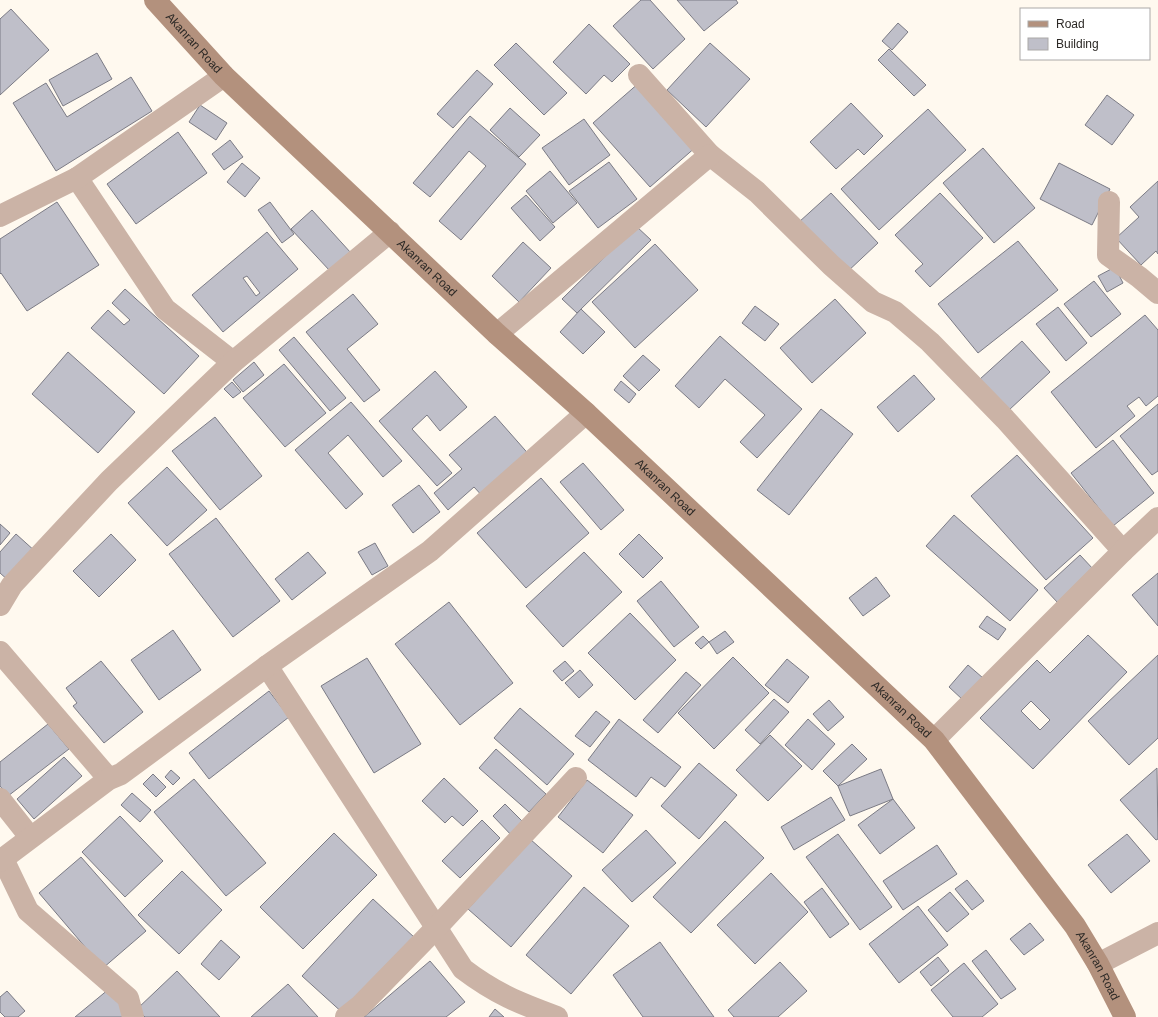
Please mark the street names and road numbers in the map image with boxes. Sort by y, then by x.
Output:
street label: Akanran Road [163,10,225,76]
street label: Akanran Road [394,236,460,299]
street label: Akanran Road [632,456,698,519]
street label: Akanran Road [869,678,934,741]
street label: Akanran Road [1073,929,1122,1003]

